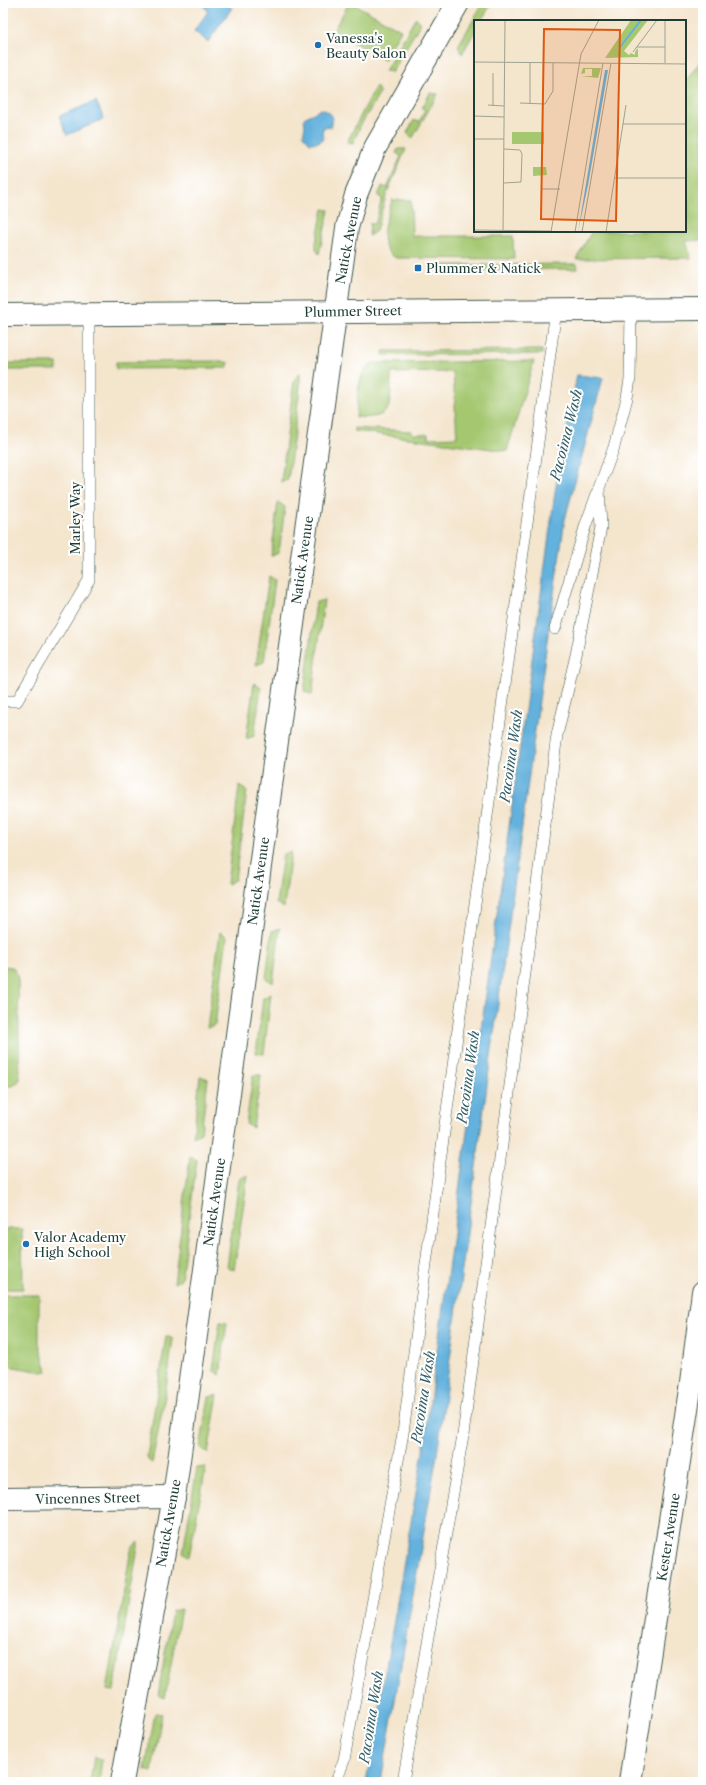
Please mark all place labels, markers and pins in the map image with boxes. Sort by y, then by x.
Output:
place label: Vanessa's Beauty Salon [325,30,407,61]
marker: Vanessa's Beauty Salon [313,40,323,50]
place label: Plummer & Natick [426,260,541,276]
marker: Plummer & Natick [413,263,423,273]
place label: Valor Academy High School [33,1229,127,1260]
marker: Valor Academy High School [21,1239,31,1249]

